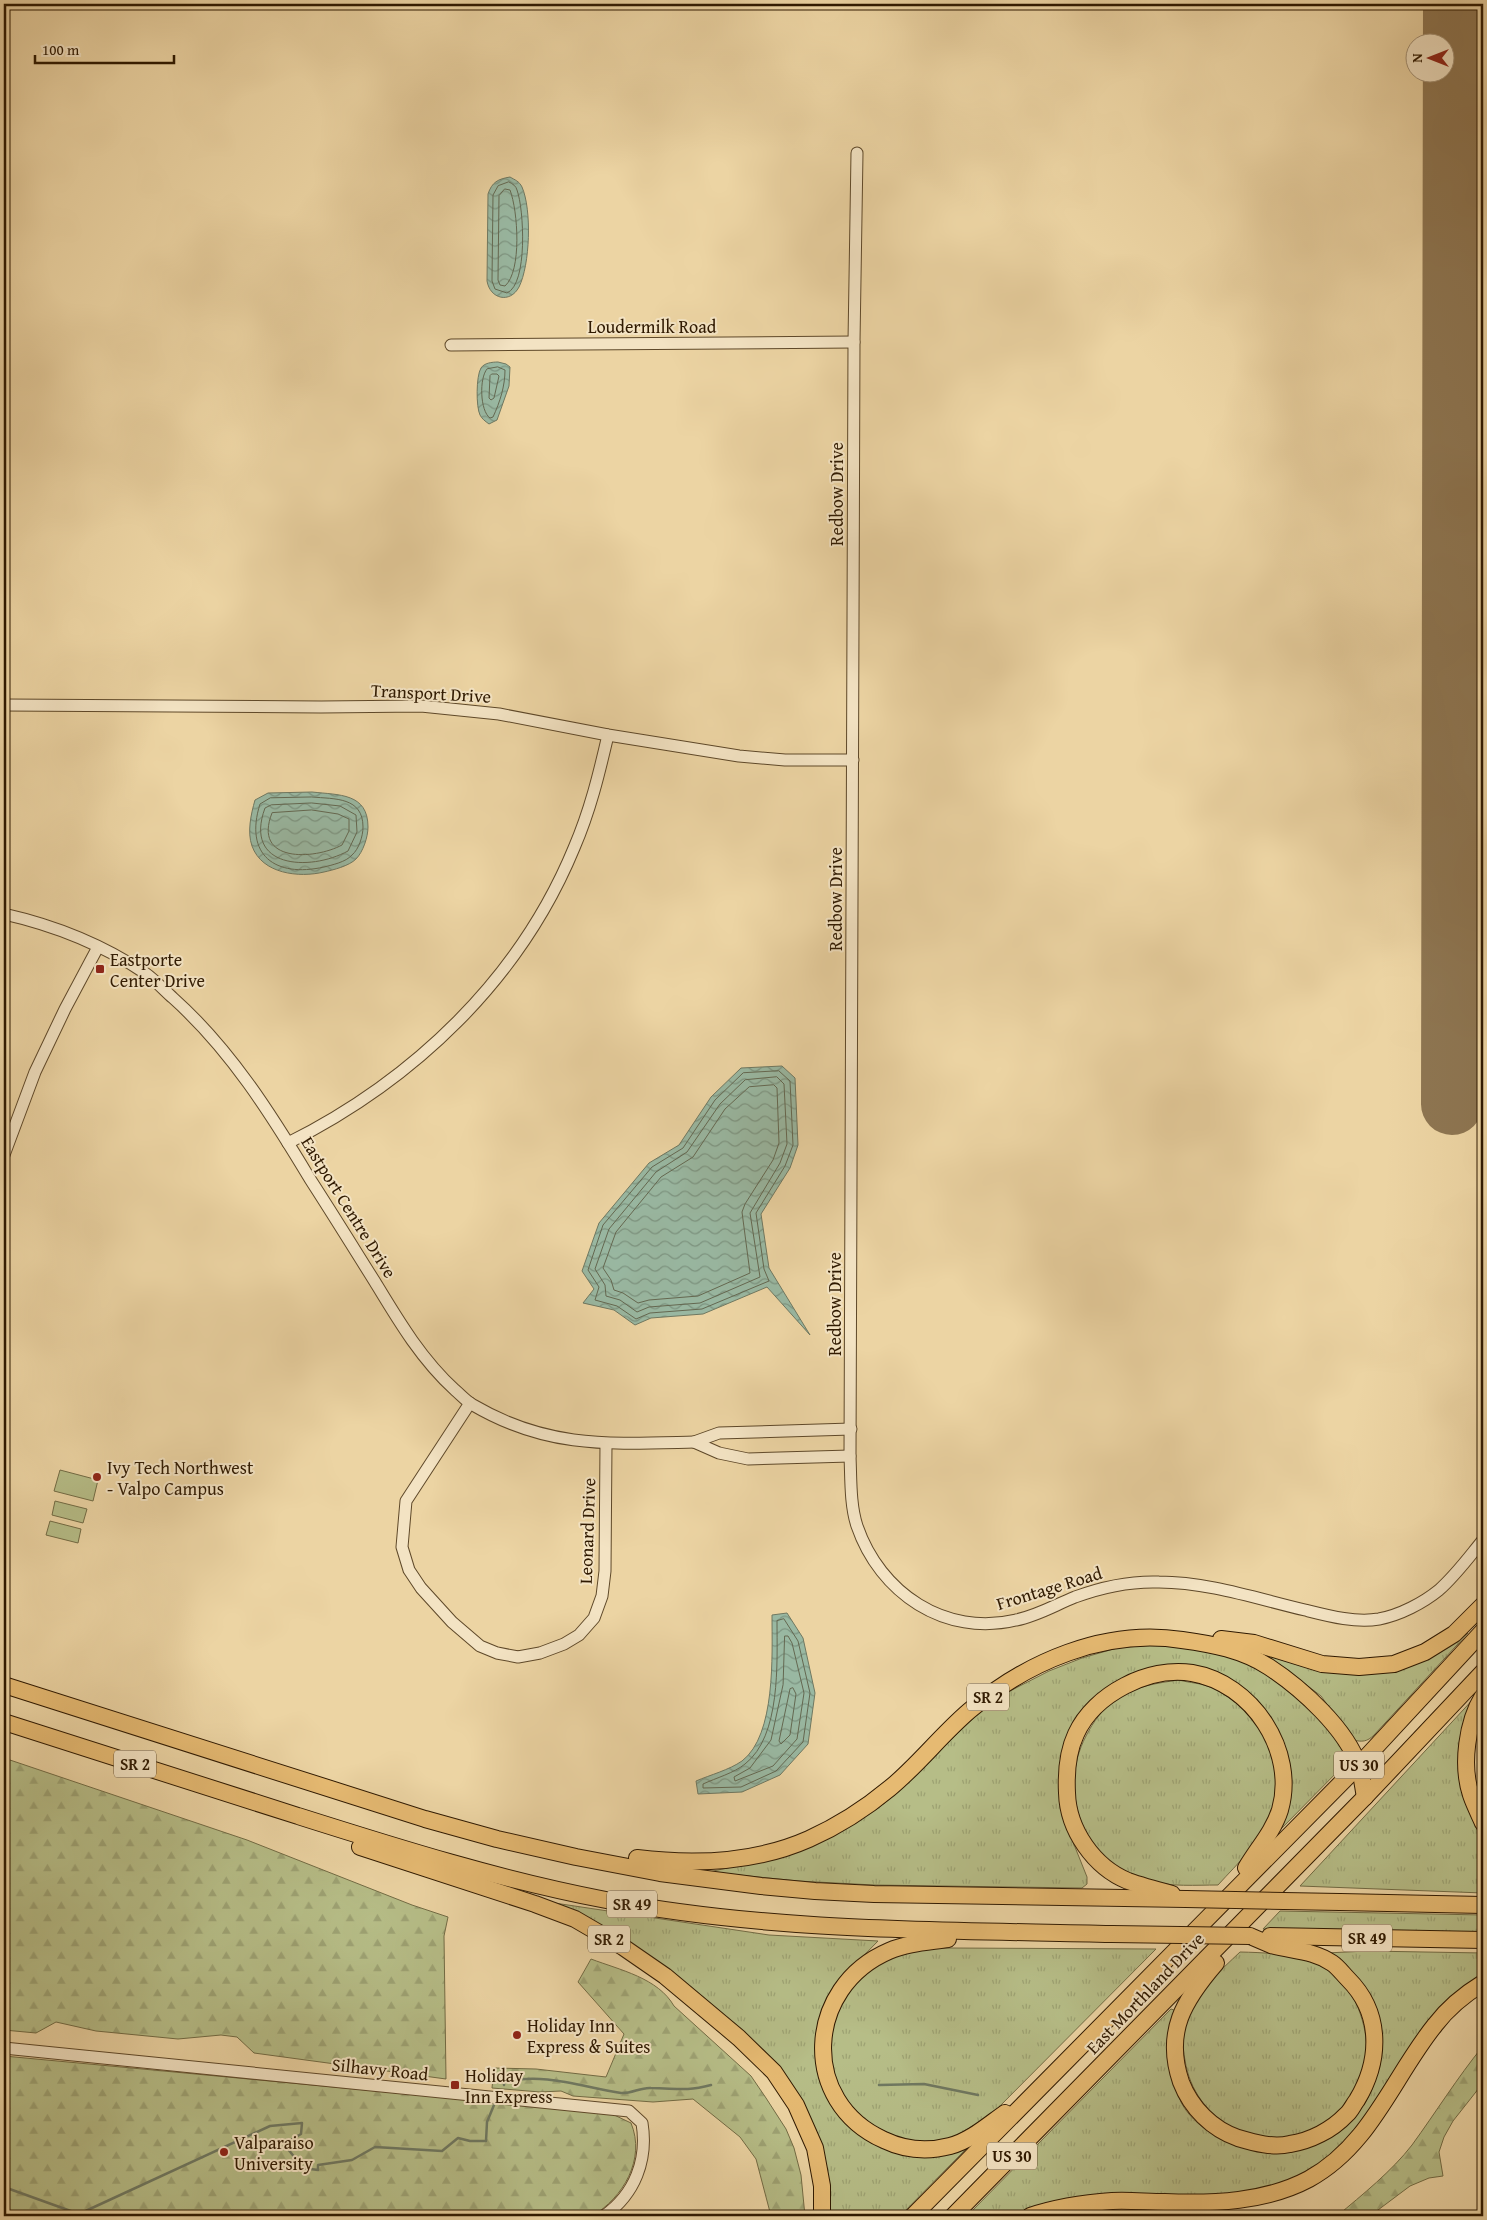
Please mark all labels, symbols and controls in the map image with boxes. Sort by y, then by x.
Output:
scale bar [35,32,174,64]
north arrow [1404,32,1454,82]
text: 100 m [42,39,80,60]
text: N [1407,53,1427,63]
street label: Loudermilk Road [588,313,717,340]
street label: Redbow Drive [823,442,850,546]
street label: Transport Drive [370,676,492,710]
street label: Redbow Drive [822,847,849,951]
place label: Eastporte Center Drive [110,946,205,994]
marker: Eastporte Center Drive [94,963,106,975]
street label: Eastport Centre Drive [295,1131,403,1283]
street label: Redbow Drive [821,1252,848,1356]
place label: Ivy Tech Northwest - Valpo Campus [107,1454,254,1502]
marker: Ivy Tech Northwest - Valpo Campus [91,1471,103,1483]
street label: Leonard Drive [572,1477,602,1585]
street label: Frontage Road [993,1559,1105,1617]
road number: SR 2 [967,1684,1009,1710]
road number: SR 2 [114,1750,156,1778]
road number: US 30 [1334,1752,1384,1778]
road number: SR 49 [607,1890,657,1918]
road number: SR 49 [1342,1925,1392,1952]
road number: SR 2 [588,1926,630,1952]
street label: East Morthland Drive [1080,1926,1210,2060]
place label: Holiday Inn Express & Suites [527,2012,651,2060]
marker: Holiday Inn Express & Suites [511,2029,523,2041]
street label: Silhavy Road [330,2051,430,2088]
place label: Holiday Inn Express [465,2062,553,2110]
marker: Holiday Inn Express [449,2079,461,2091]
place label: Valparaiso University [234,2129,314,2177]
road number: US 30 [987,2142,1037,2170]
marker: Valparaiso University [218,2146,230,2158]

